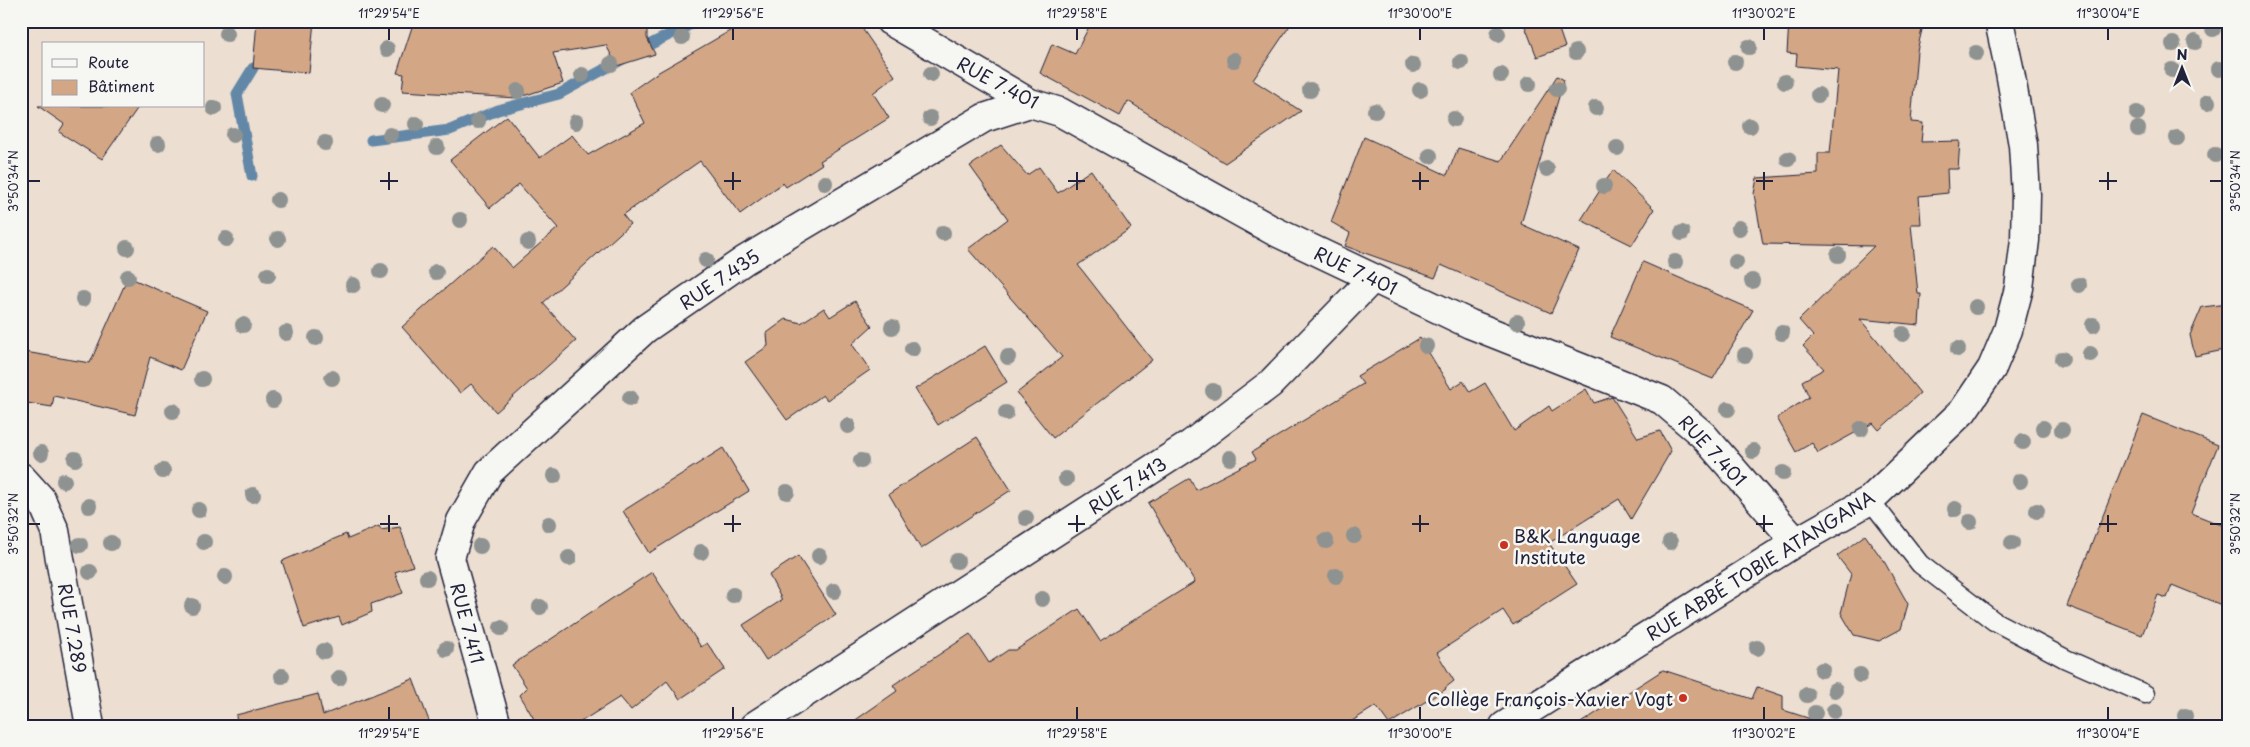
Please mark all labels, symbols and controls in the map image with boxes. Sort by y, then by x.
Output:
text: 11°29'54"E [358,4,420,22]
text: 11°29'56"E [702,4,764,22]
text: 11°29'58"E [1046,4,1108,22]
text: 11°30'00"E [1388,4,1452,22]
text: 11°30'02"E [1732,4,1796,22]
text: 11°30'04"E [2076,4,2140,22]
legend [42,42,205,108]
north arrow [2158,42,2208,92]
text: N [2176,44,2188,65]
street label: RUE 7.401 [952,49,1044,115]
text: Route [88,50,129,73]
text: Bâtiment [88,74,155,97]
text: 3°50'34"N [4,150,22,212]
text: 3°50'34"N [2226,150,2244,212]
street label: RUE 7.401 [1310,239,1402,301]
street label: RUE 7.435 [674,242,764,316]
street label: RUE 7.401 [1673,408,1753,492]
street label: RUE 7.413 [1083,450,1171,520]
street label: RUE ABBÉ TOBIE ATANGANA [1640,483,1880,647]
text: 3°50'32"N [4,493,22,555]
text: 3°50'32"N [2226,493,2244,555]
place label: B&K Language Institute [1514,522,1640,570]
marker: B&K Language Institute [1498,539,1510,551]
street label: RUE 7.411 [444,580,492,666]
street label: RUE 7.289 [52,581,94,675]
place label: Collège François-Xavier Vogt [1427,685,1673,712]
marker: Collège François-Xavier Vogt [1677,692,1689,704]
text: 11°29'54"E [358,724,420,742]
text: 11°29'56"E [702,724,764,742]
text: 11°29'58"E [1046,724,1108,742]
text: 11°30'00"E [1388,724,1452,742]
text: 11°30'02"E [1732,724,1796,742]
text: 11°30'04"E [2076,724,2140,742]

